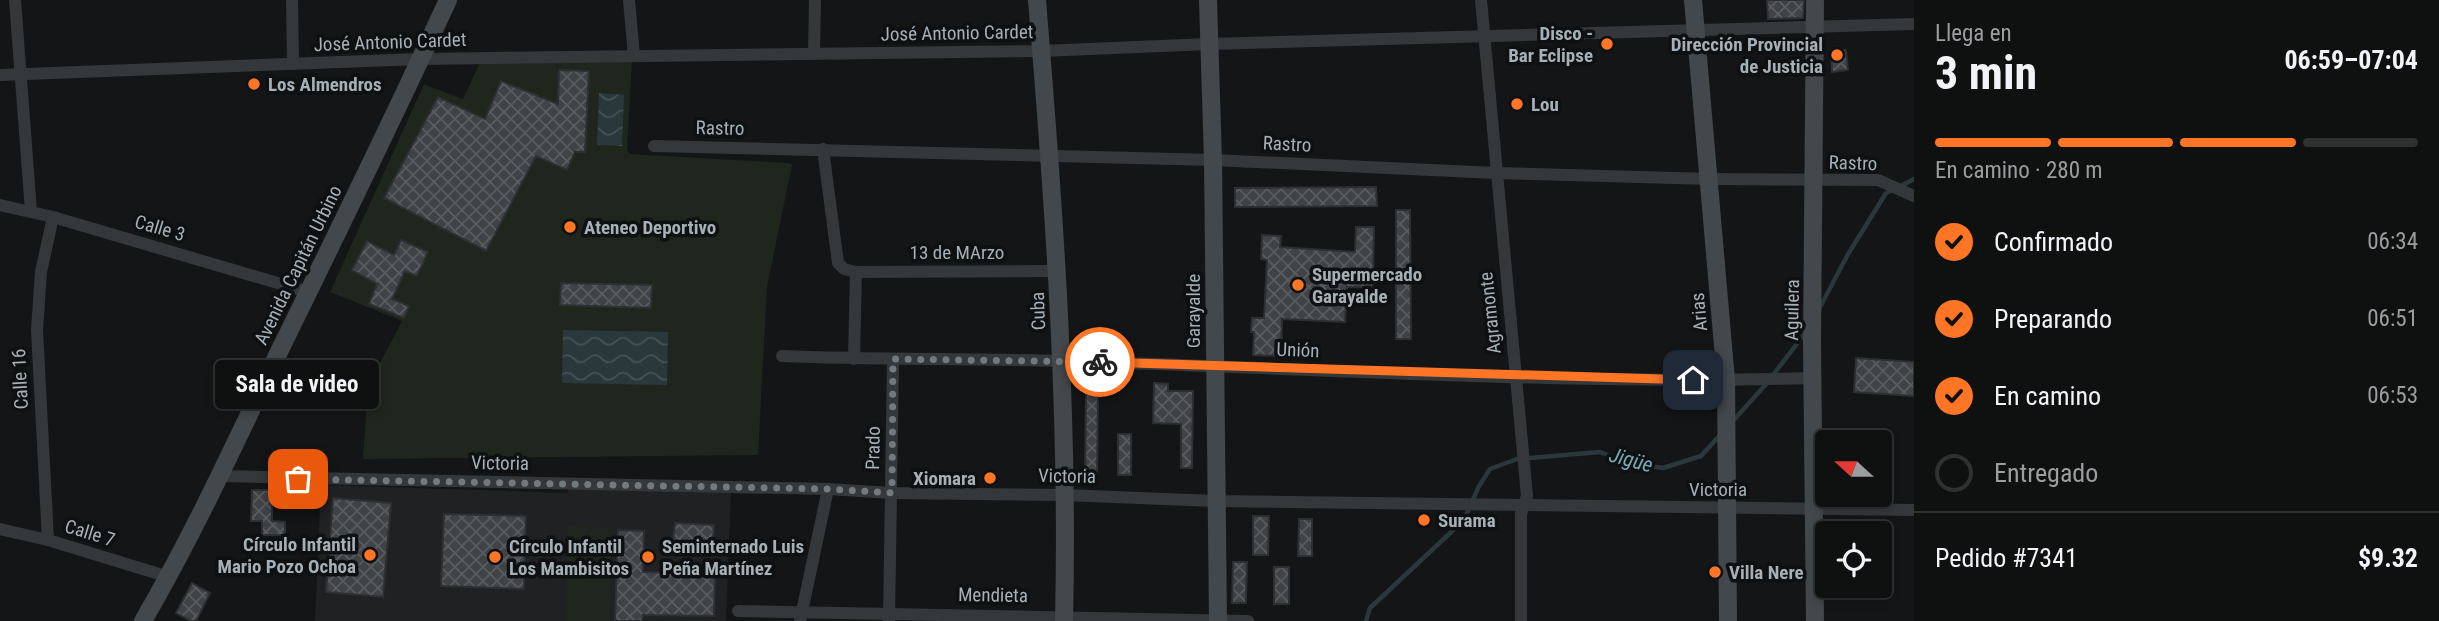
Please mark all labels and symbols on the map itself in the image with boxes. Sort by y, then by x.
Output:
street label: José Antonio Cardet [880,20,1034,46]
place label: Disco - Bar Eclipse [1508,22,1593,67]
street label: José Antonio Cardet [313,28,467,56]
place label: Dirección Provincial de Justicia [1671,33,1823,78]
marker: Disco - Bar Eclipse [1599,36,1615,52]
marker: Dirección Provincial de Justicia [1829,47,1845,63]
place label: Los Almendros [268,73,382,96]
marker: Los Almendros [246,76,262,92]
place label: Lou [1531,93,1559,116]
marker: Lou [1509,96,1525,112]
street label: Rastro [695,116,745,140]
street label: Rastro [1262,131,1312,157]
street label: Rastro [1828,151,1878,175]
street label: Avenida Capitán Urbino [249,181,347,349]
street label: Calle 3 [132,210,188,246]
place label: Ateneo Deportivo [584,216,716,239]
marker: Ateneo Deportivo [562,219,578,235]
street label: 13 de MArzo [910,241,1004,264]
place label: Supermercado Garayalde [1312,263,1422,308]
street label: Agramonte [1474,271,1506,355]
street label: Garayalde [1182,274,1205,348]
marker: Supermercado Garayalde [1290,277,1306,293]
street label: Aguilera [1780,279,1804,341]
street label: Cuba [1026,291,1050,331]
street label: Arias [1686,292,1712,332]
courier [1065,327,1135,397]
street label: Unión [1276,338,1320,362]
street label: Calle 16 [7,348,33,410]
pin [1663,350,1723,410]
callout: Sala de video [216,360,380,409]
street label: Prado [861,426,885,470]
north arrow [1815,430,1892,508]
water label: Jigüe [1607,443,1655,477]
pin [268,449,328,509]
street label: Victoria [471,451,529,475]
street label: Victoria [1038,464,1096,488]
place label: Xiomara [913,467,976,490]
marker: Xiomara [982,470,998,486]
street label: Victoria [1689,478,1747,501]
place label: Surama [1438,509,1496,532]
marker: Surama [1416,512,1432,528]
street label: Calle 7 [62,515,118,551]
place label: Círculo Infantil Mario Pozo Ochoa [218,533,356,578]
place label: Círculo Infantil Los Mambisitos [509,535,629,580]
place label: Seminternado Luis Peña Martínez [662,535,804,580]
marker: Círculo Infantil Mario Pozo Ochoa [362,547,378,563]
marker: Círculo Infantil Los Mambisitos [487,549,503,565]
marker: Seminternado Luis Peña Martínez [640,549,656,565]
place label: Villa Nere [1729,561,1804,584]
marker: Villa Nere [1707,564,1723,580]
street label: Mendieta [958,583,1028,607]

